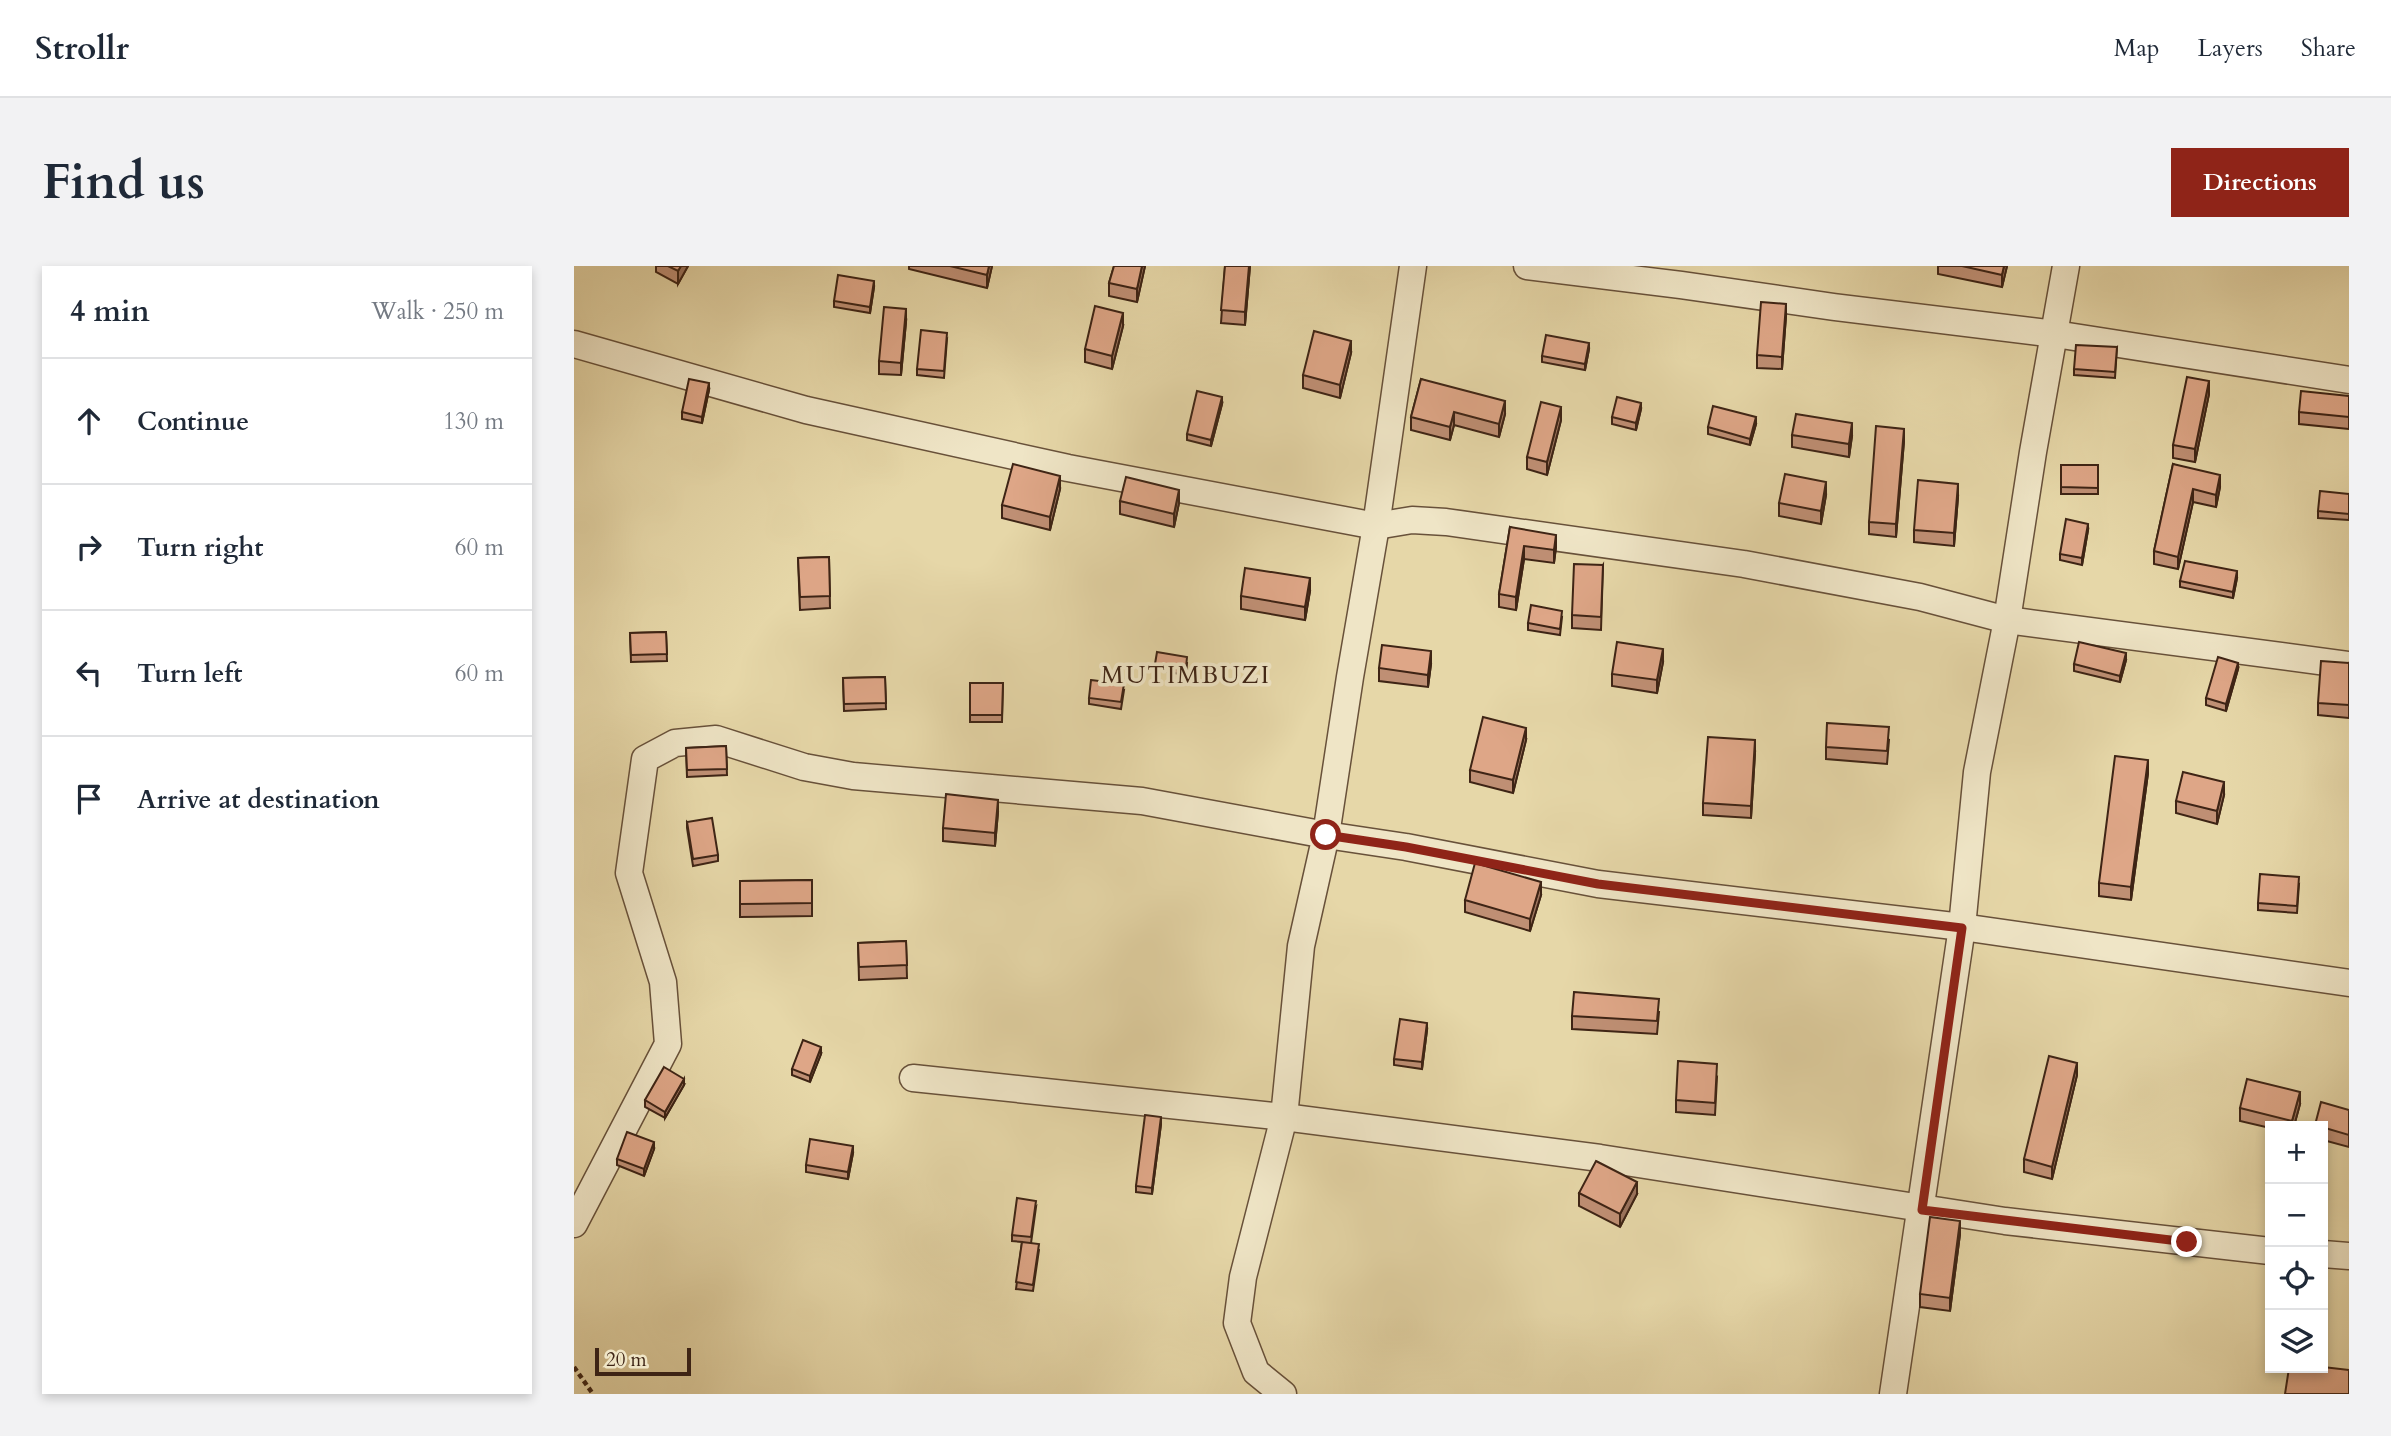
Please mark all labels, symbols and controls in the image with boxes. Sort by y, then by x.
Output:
text: Strollr [35,26,129,71]
text: Map [2114,32,2160,65]
text: Layers [2198,32,2263,65]
text: Share [2301,32,2356,65]
button: Directions [2171,148,2349,217]
text: Find us [42,149,205,216]
text: 4 min [70,291,150,332]
text: Walk · 250 m [371,296,504,327]
icon: ahead [70,402,108,440]
text: Continue [137,404,249,439]
text: 130 m [443,406,504,437]
icon: right [70,528,108,566]
text: Turn right [137,530,264,565]
text: 60 m [455,532,504,563]
icon: left [70,654,108,692]
text: Turn left [137,656,242,691]
text: 60 m [455,658,504,689]
district label: MUTIMBUZI [1101,659,1271,692]
icon: arrive [70,780,108,818]
text: Arrive at destination [137,782,380,817]
route start [1310,819,1341,850]
map controls [2265,1121,2328,1373]
button: + [2265,1121,2328,1184]
button: − [2265,1184,2328,1247]
route end [2171,1226,2202,1257]
button: locate [2265,1247,2328,1310]
button: layers [2265,1310,2328,1373]
scale bar [595,1345,691,1377]
text: 20 m [606,1347,647,1373]

